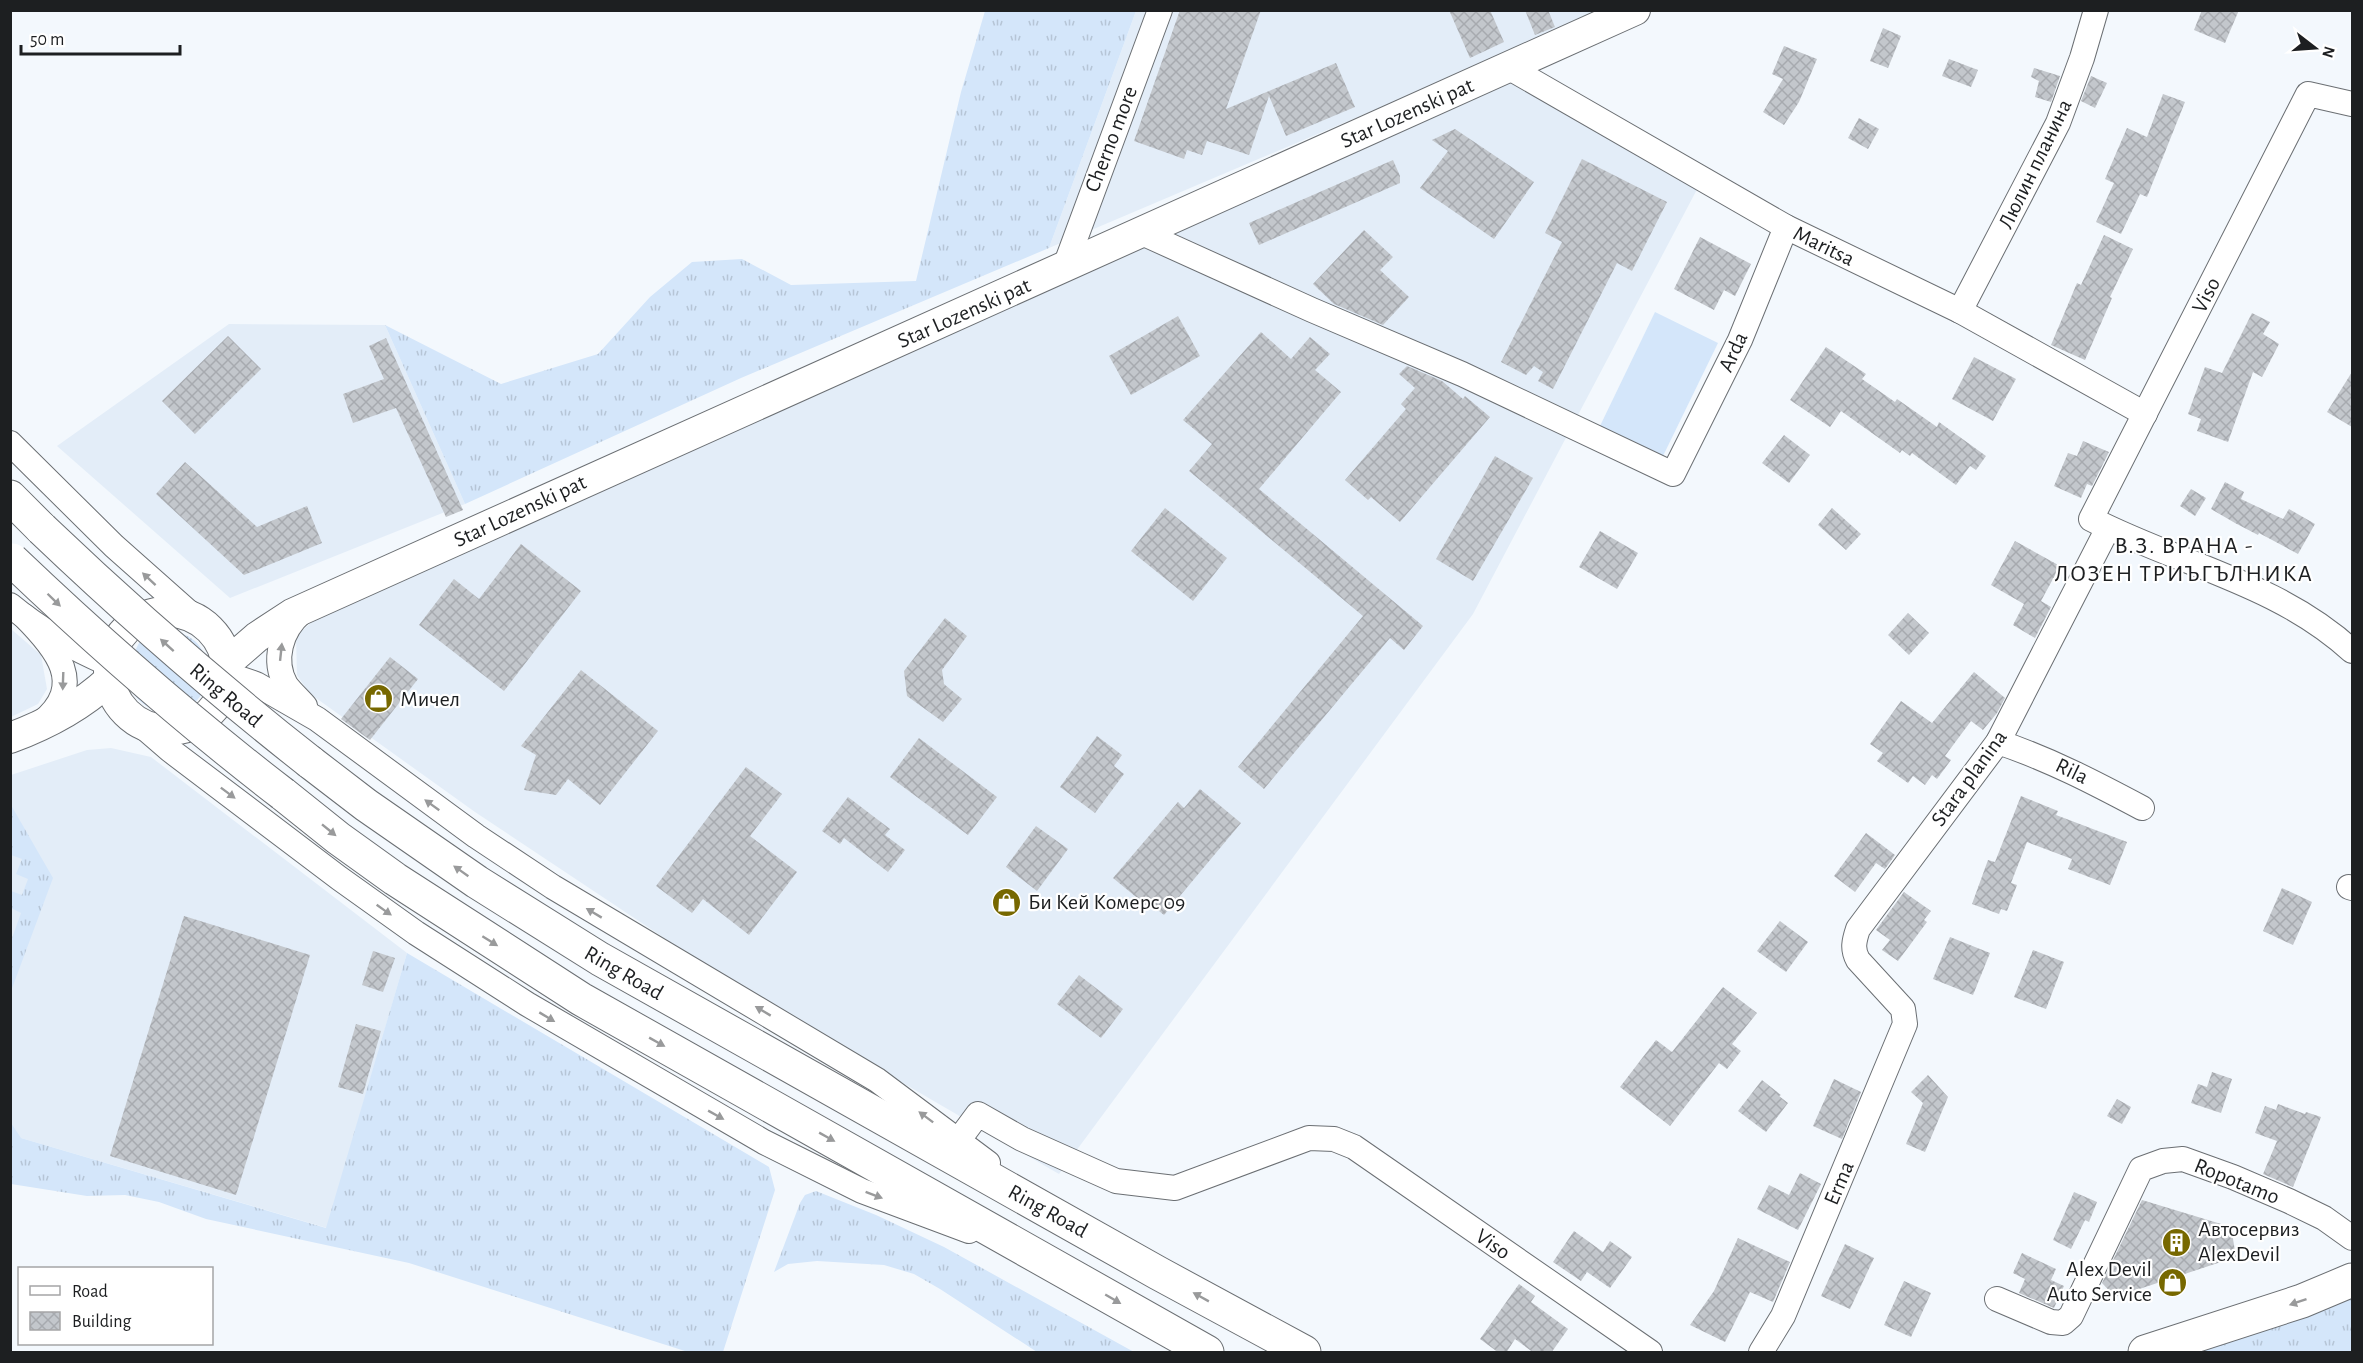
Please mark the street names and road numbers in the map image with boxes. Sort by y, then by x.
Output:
street label: Star Lozenski pat [1337,74,1477,152]
street label: Cherno more [1081,83,1141,195]
street label: Люлин планина [1994,96,2076,232]
street label: Maritsa [1790,222,1858,270]
street label: Star Lozenski pat [894,274,1034,352]
street label: Viso [2188,274,2224,316]
street label: Arda [1714,329,1752,375]
street label: Star Lozenski pat [450,471,590,551]
street label: Ring Road [186,659,266,731]
street label: Stara planina [1927,726,2011,830]
street label: Rila [2052,754,2092,788]
street label: Ring Road [581,942,667,1004]
street label: Ropotamo [2191,1154,2283,1208]
street label: Erma [1820,1158,1858,1208]
street label: Ring Road [1005,1180,1091,1242]
street label: Viso [1472,1224,1514,1264]

